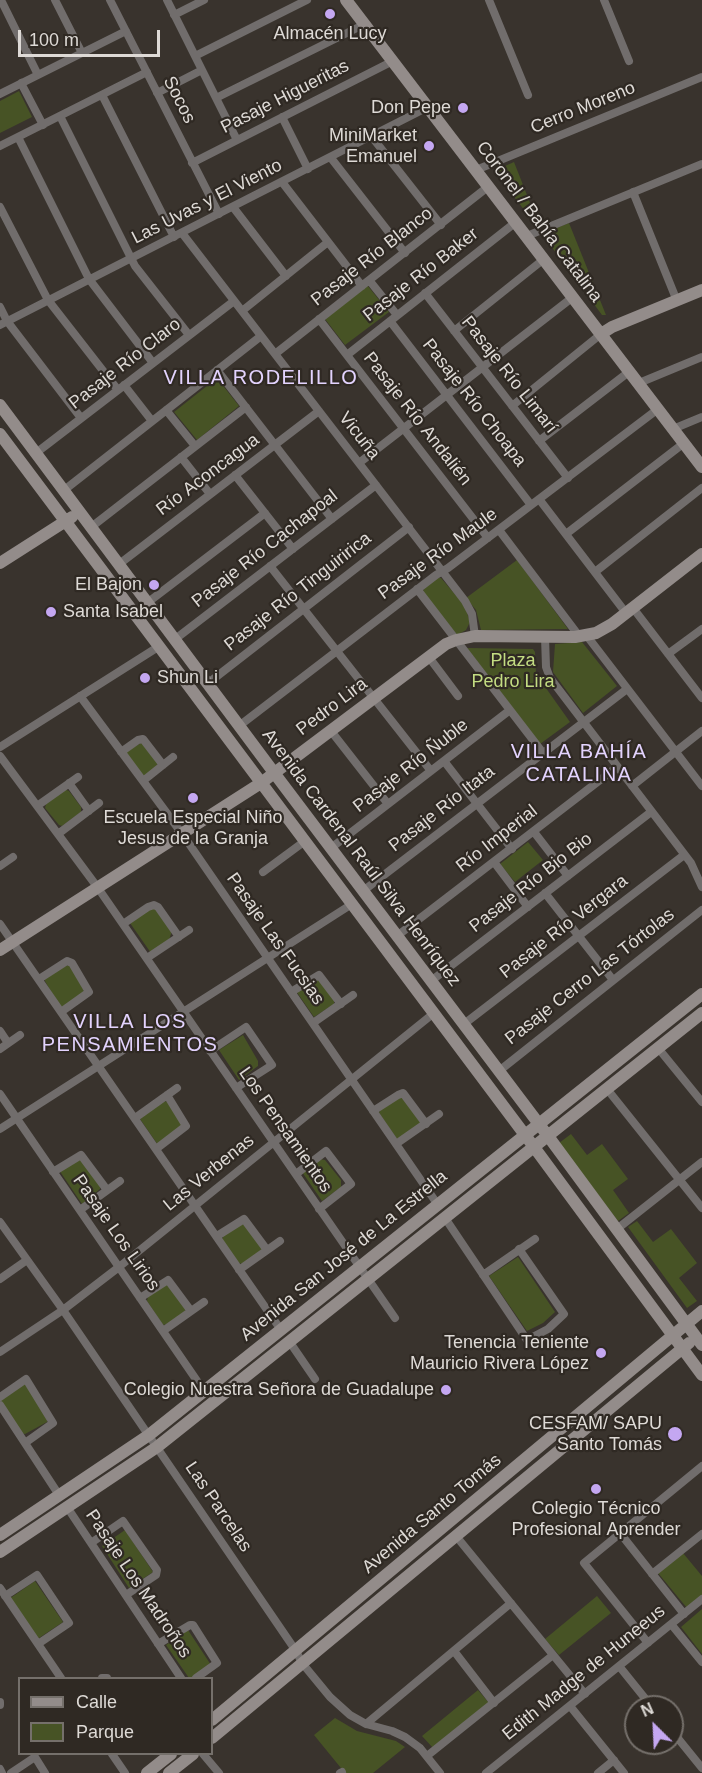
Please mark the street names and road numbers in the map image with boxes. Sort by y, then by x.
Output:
street label: Pasaje Higueritas [217,55,353,139]
street label: Socos [158,73,200,127]
street label: Cerro Moreno [527,77,639,139]
street label: Coronel / Bahía Catalina [471,137,607,307]
street label: Las Uvas y El Viento [128,155,286,249]
street label: Pasaje Río Blanco [307,203,437,311]
street label: Pasaje Río Baker [359,223,483,327]
street label: Pasaje Río Limarí [456,312,562,438]
street label: Pasaje Río Claro [65,314,185,414]
street label: Pasaje Río Choapa [417,335,531,471]
street label: Pasaje Río Andalién [358,348,476,490]
street label: Vicuña [334,408,384,464]
street label: Río Aconcagua [152,429,264,521]
street label: Pasaje Río Cachapoal [188,485,342,613]
street label: Pasaje Río Maule [374,504,502,604]
street label: Pasaje Río Tinguiririca [220,528,376,656]
street label: Pedro Lira [292,673,372,741]
street label: Pasaje Río Ñuble [349,714,473,818]
street label: Avenida Cardenal Raúl Silva Henríquez [257,725,465,991]
street label: Pasaje Río Itata [385,761,499,857]
street label: Río Imperial [452,801,542,877]
street label: Pasaje Río Bio Bio [465,828,597,938]
street label: Pasaje Las Fucsias [221,869,329,1009]
street label: Pasaje Río Vergara [496,870,632,984]
street label: Pasaje Cerro Las Tórtolas [501,904,679,1050]
street label: Los Pensamientos [234,1063,336,1197]
street label: Las Verbenas [159,1130,259,1216]
street label: Avenida San José de La Estrella [236,1166,452,1346]
street label: Pasaje Los Lirios [68,1171,164,1295]
street label: Avenida Santo Tomás [358,1450,506,1578]
street label: Las Parcelas [180,1458,256,1556]
street label: Pasaje Los Madroños [80,1506,196,1662]
street label: Edith Madge de Huneeus [498,1601,670,1745]

